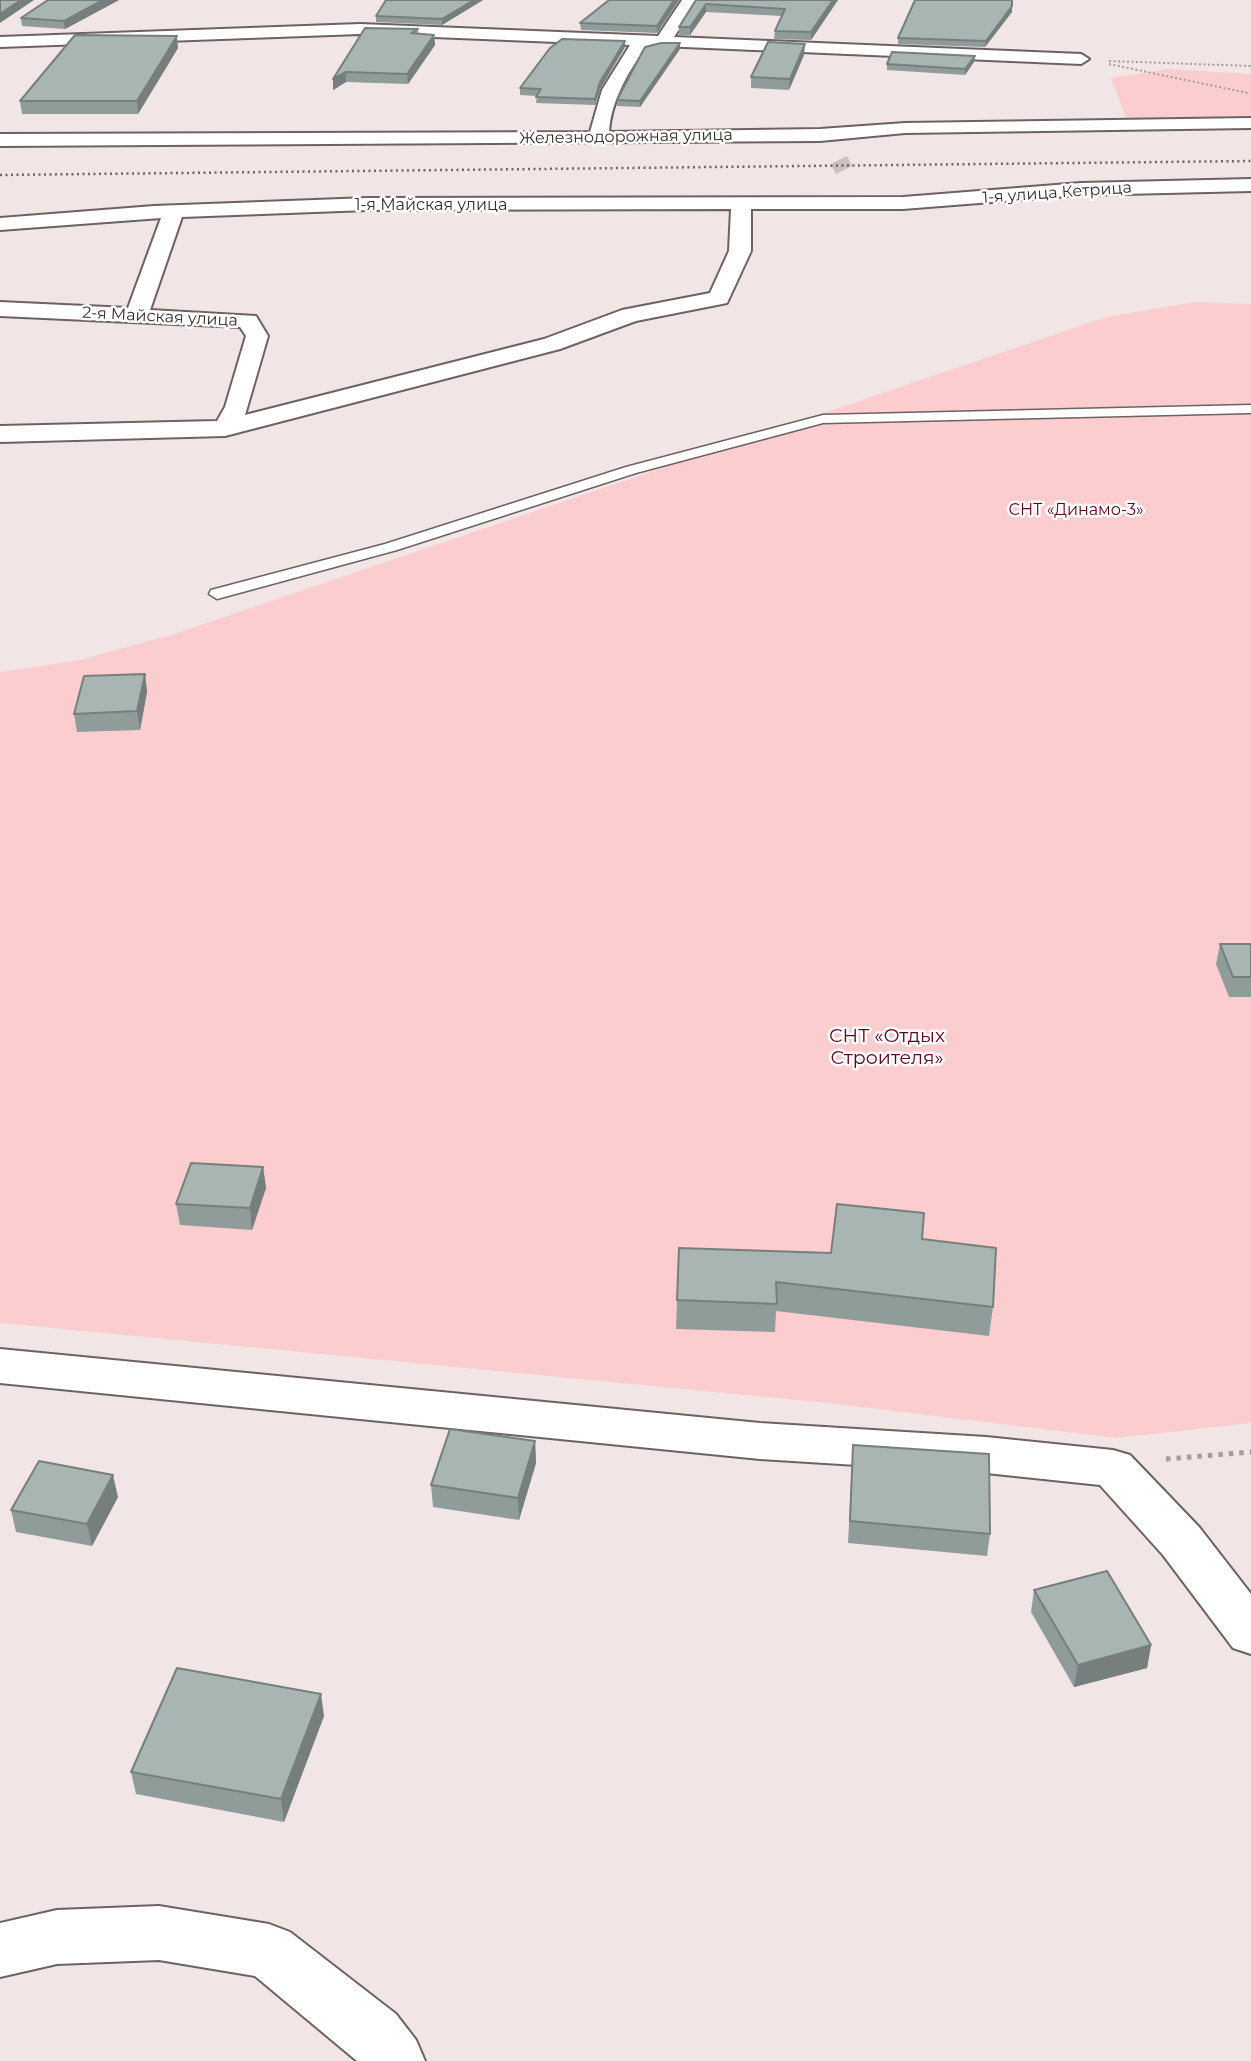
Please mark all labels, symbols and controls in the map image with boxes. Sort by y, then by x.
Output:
street label: Железнодорожная улица [519,126,733,148]
street label: 1-я улица Кетрица [982,178,1132,208]
street label: 1-я Майская улица [355,195,507,215]
street label: 2-я Майская улица [82,303,238,331]
park label: СНТ «Динамо-3» [1008,500,1144,520]
park label: СНТ «Отдых Строителя» [829,1025,945,1069]

